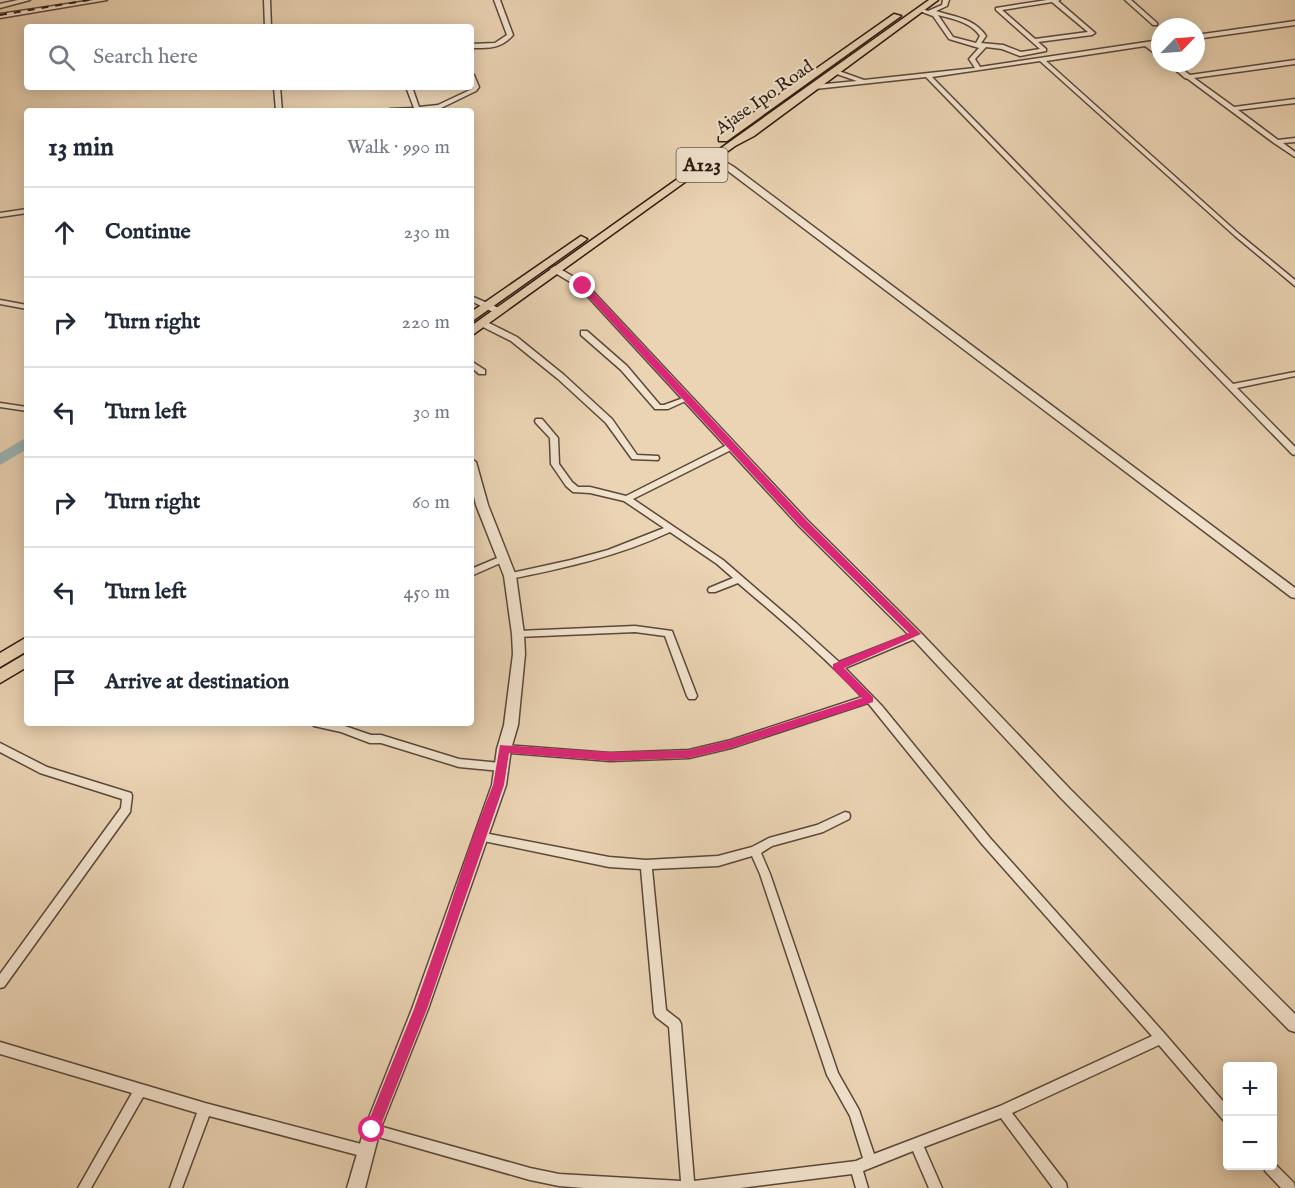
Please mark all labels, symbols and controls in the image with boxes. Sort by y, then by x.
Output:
north arrow [1151,18,1205,72]
search box [24,24,474,90]
icon: search [45,41,78,74]
text: Search here [93,43,198,71]
street label: Ajase Ipo Road [711,56,819,141]
text: 13 min [48,131,114,164]
text: Walk · 990 m [347,135,450,160]
road number: A123 [676,148,728,182]
icon: ahead [48,216,81,249]
text: Continue [105,218,191,246]
text: 230 m [404,220,450,245]
route end [569,272,595,298]
icon: right [48,306,81,339]
text: Turn right [105,308,200,336]
text: 220 m [402,310,450,335]
icon: left [48,396,81,429]
text: Turn left [105,398,187,426]
text: 30 m [413,400,450,425]
icon: right [48,486,81,519]
text: Turn right [105,488,200,516]
text: 60 m [412,490,450,515]
icon: left [48,576,81,609]
text: Turn left [105,578,187,606]
text: 450 m [403,580,450,605]
icon: arrive [48,666,81,699]
text: Arrive at destination [105,668,289,696]
map controls [1223,1062,1277,1170]
button: + [1223,1062,1277,1116]
route start [358,1116,384,1142]
button: − [1223,1116,1277,1170]

